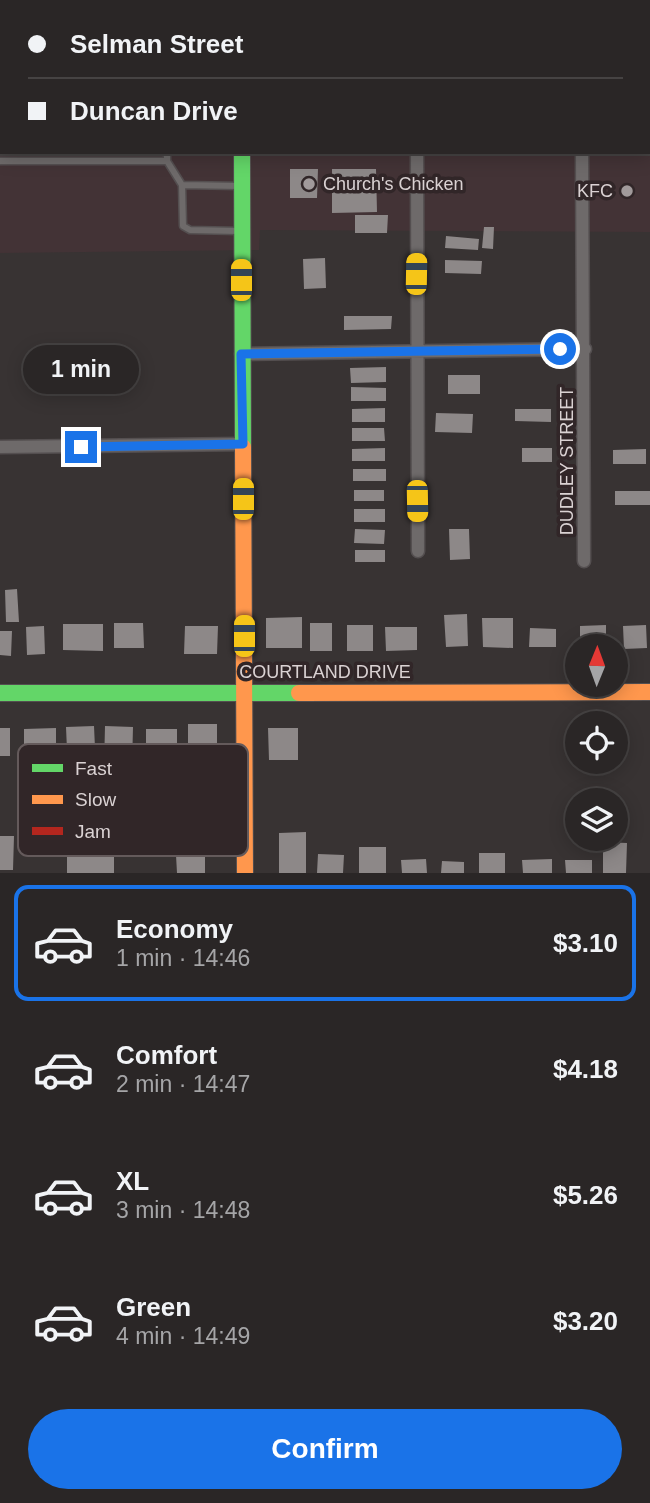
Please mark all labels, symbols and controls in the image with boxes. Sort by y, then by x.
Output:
text: Selman Street [70,29,243,59]
text: Duncan Drive [70,96,238,126]
place label: Church's Chicken [323,174,464,194]
marker: Church's Chicken [301,176,317,192]
place label: KFC [577,181,613,201]
marker: KFC [619,183,635,199]
car [406,253,427,295]
car [231,259,252,301]
route start [544,333,576,365]
callout: 1 min [23,346,139,394]
text: 1 min [51,356,111,382]
street label: DUDLEY STREET [557,387,577,535]
route end [65,431,97,463]
car [233,478,254,520]
car [407,480,428,522]
car [234,615,255,657]
north arrow [565,634,628,696]
map controls [565,634,628,851]
street label: COURTLAND DRIVE [239,662,411,682]
button: locate [565,711,628,774]
legend [18,744,248,856]
text: Fast [75,758,113,779]
button: layers [565,788,628,851]
text: Slow [75,789,116,810]
text: Jam [75,821,111,842]
icon: car [32,912,95,975]
text: Economy [116,914,233,944]
text: $3.10 [553,928,618,958]
text: 1 min · 14:46 [116,945,250,971]
icon: car [32,1038,95,1101]
text: Comfort [116,1040,217,1070]
text: $4.18 [553,1054,618,1084]
text: 2 min · 14:47 [116,1071,250,1097]
icon: car [32,1164,95,1227]
text: XL [116,1166,149,1196]
text: $5.26 [553,1180,618,1210]
text: 3 min · 14:48 [116,1197,250,1223]
icon: car [32,1290,95,1353]
text: Green [116,1292,191,1322]
text: $3.20 [553,1306,618,1336]
text: 4 min · 14:49 [116,1323,250,1349]
button: Confirm [28,1409,622,1489]

